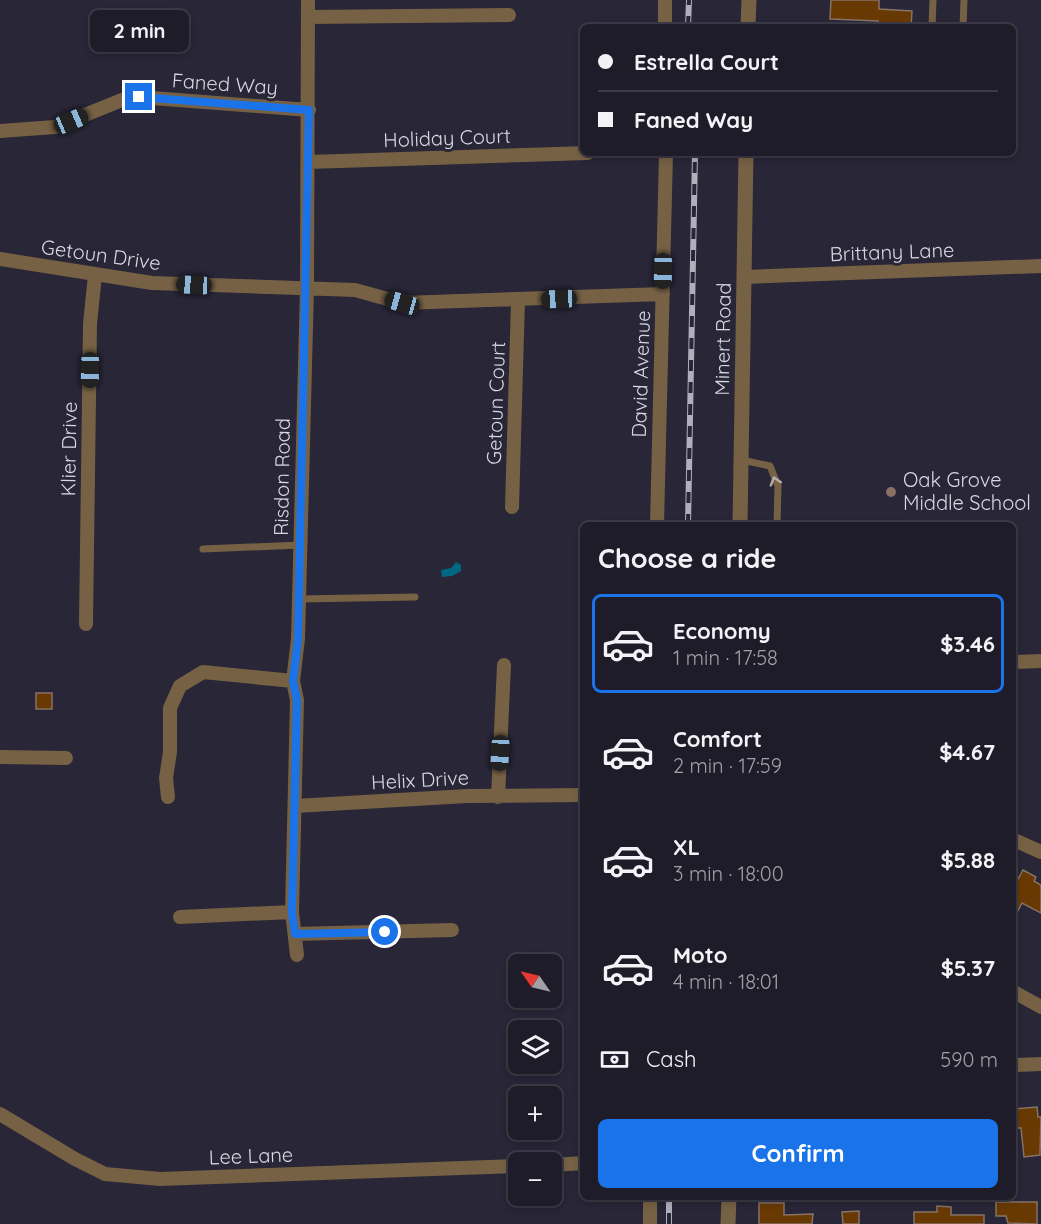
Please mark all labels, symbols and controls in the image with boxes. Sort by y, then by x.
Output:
callout: 2 min [90,10,188,52]
text: 2 min [113,18,166,43]
text: Estrella Court [634,48,779,76]
street label: Faned Way [171,67,279,100]
route end [125,83,152,110]
car [51,106,91,136]
text: Faned Way [634,106,753,134]
street label: Holiday Court [383,123,511,152]
street label: Getoun Drive [40,234,162,275]
street label: Brittany Lane [829,237,955,266]
car [654,253,672,289]
car [176,275,212,295]
street label: Minert Road [709,282,736,396]
car [382,289,422,317]
car [541,289,577,309]
street label: David Avenue [626,310,655,438]
street label: Getoun Court [481,341,510,465]
car [81,352,99,388]
street label: Klier Drive [55,401,82,497]
street label: Risdon Road [268,418,295,536]
place label: Oak Grove Middle School [903,467,1031,515]
one-way arrow [770,476,782,487]
marker: Oak Grove Middle School [884,485,898,499]
text: Choose a ride [598,541,776,575]
icon: car [601,617,655,671]
text: Economy [673,617,771,645]
text: $3.46 [940,630,995,658]
text: 1 min · 17:58 [673,645,778,670]
icon: car [601,725,655,779]
text: Comfort [673,725,762,753]
car [490,735,510,771]
text: $4.67 [939,738,995,766]
text: 2 min · 17:59 [673,753,782,778]
street label: Helix Drive [370,764,469,795]
icon: car [601,833,655,887]
text: XL [673,833,700,861]
text: $5.88 [940,846,995,874]
text: 3 min · 18:00 [673,861,784,886]
route start [371,918,398,945]
icon: car [601,941,655,995]
text: Moto [673,941,727,969]
north arrow [508,954,562,1008]
map controls [508,954,562,1206]
text: $5.37 [941,954,995,982]
text: 4 min · 18:01 [673,969,779,994]
button: layers [508,1020,562,1074]
icon: cash [598,1043,631,1076]
text: Cash [646,1045,697,1073]
text: 590 m [940,1047,998,1072]
button: + [508,1086,562,1140]
button: Confirm [598,1119,998,1188]
street label: Lee Lane [208,1142,294,1169]
button: − [508,1152,562,1206]

